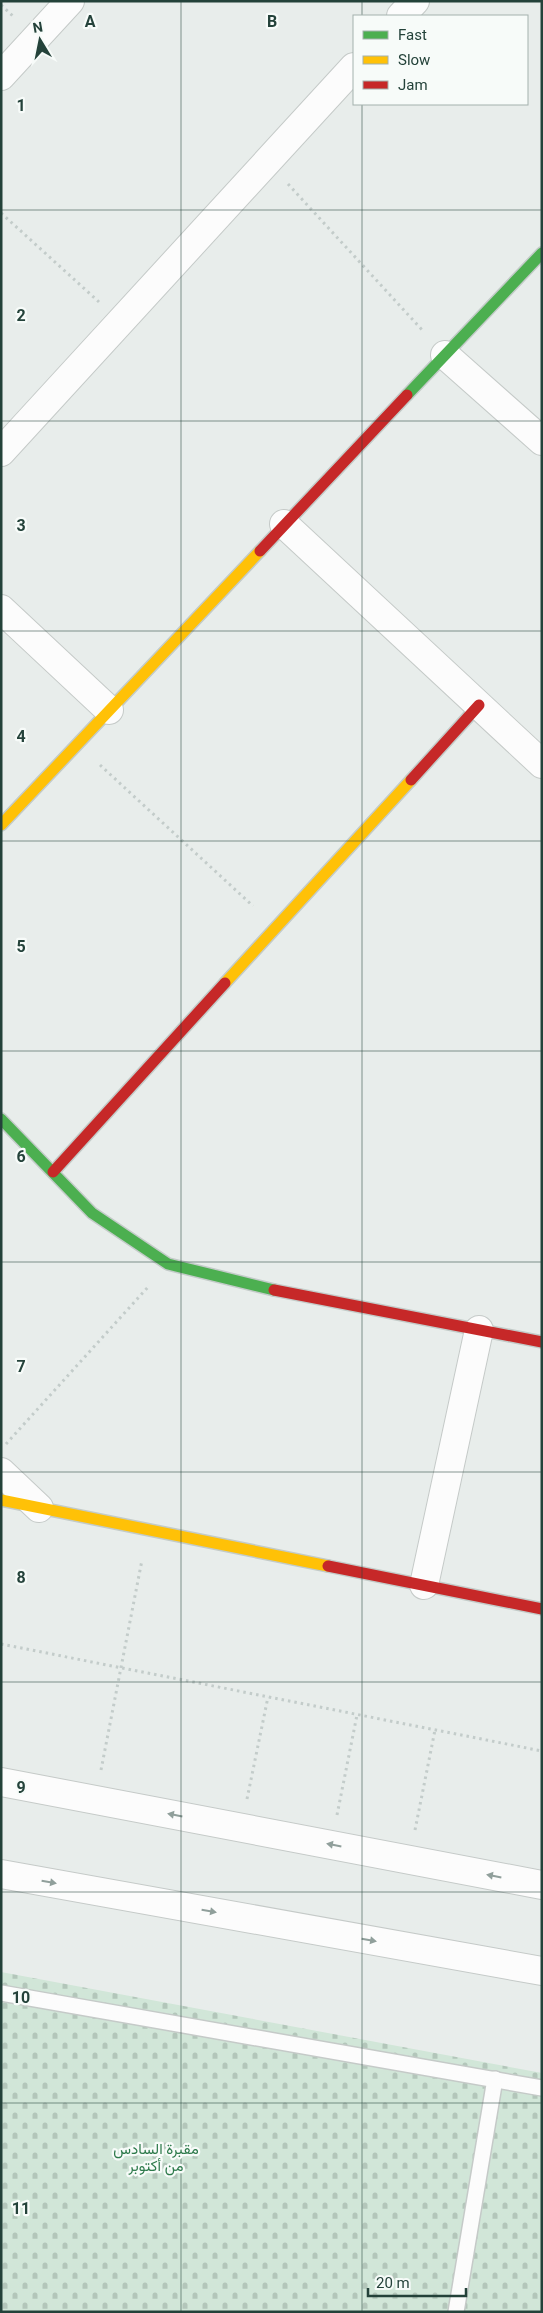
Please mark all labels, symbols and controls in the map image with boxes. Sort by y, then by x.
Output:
text: A [85,12,96,31]
text: B [267,12,277,31]
north arrow [15,15,65,65]
legend [353,15,528,105]
text: N [31,18,44,36]
text: Fast [398,26,427,44]
text: Slow [398,51,430,69]
text: Jam [398,76,428,94]
text: 1 [16,96,26,115]
text: 2 [16,306,26,325]
text: 3 [16,516,26,535]
text: 4 [16,727,26,746]
text: 5 [16,937,26,956]
text: 6 [16,1147,26,1166]
text: 7 [16,1357,26,1376]
text: 8 [16,1568,26,1587]
text: 9 [16,1778,26,1797]
one-way arrow [166,1810,182,1818]
one-way arrow [326,1841,342,1849]
one-way arrow [486,1872,501,1880]
one-way arrow [42,1879,58,1887]
one-way arrow [202,1907,217,1915]
one-way arrow [362,1936,378,1944]
text: 10 [12,1988,30,2007]
park label: مقبرة السادس من أكتوبر [113,2140,199,2176]
text: 11 [12,2199,30,2218]
scale bar [368,2266,466,2298]
text: 20 m [376,2274,410,2292]

